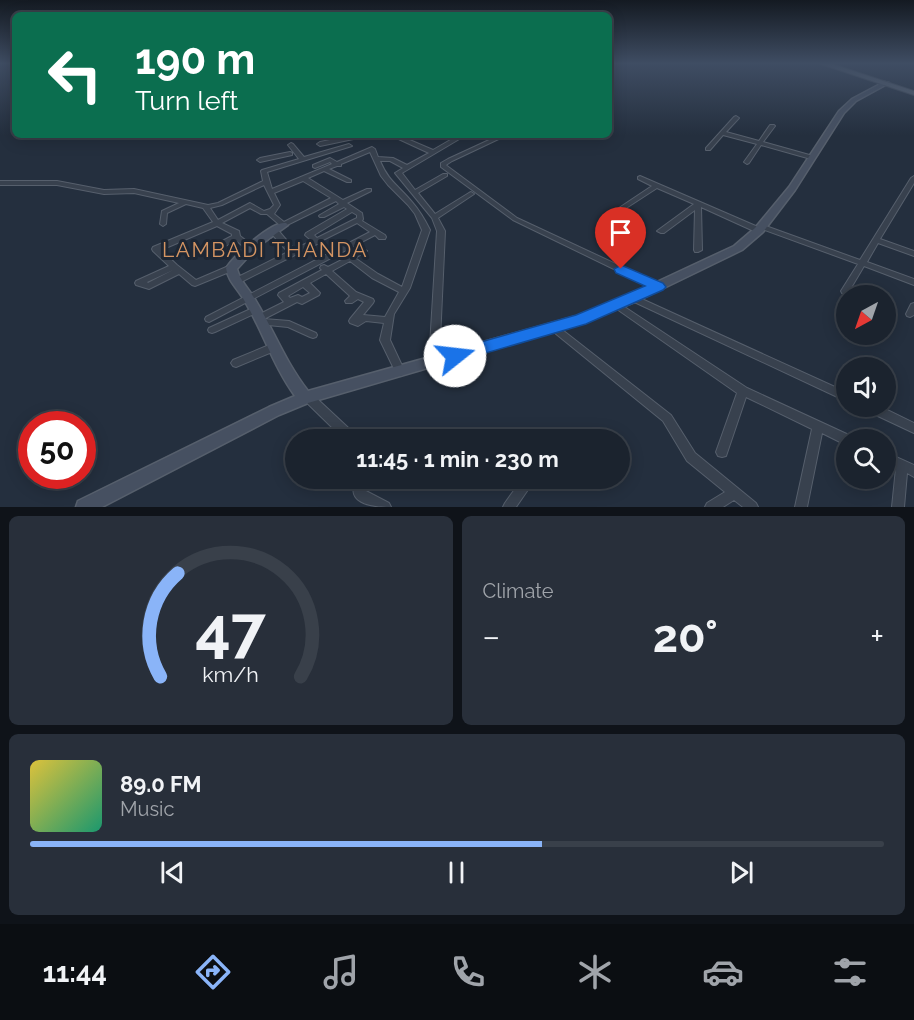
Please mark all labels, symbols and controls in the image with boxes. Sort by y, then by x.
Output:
text: 190 m [135,35,255,84]
icon: left [36,36,114,114]
text: Turn left [135,85,238,116]
pin [595,207,646,269]
icon: arrive [604,216,637,249]
district label: LAMBADI THANDA [162,237,368,262]
north arrow [836,285,896,345]
map controls [836,285,896,489]
position arrow [423,324,487,388]
button: sound [836,357,896,417]
speed limit sign: 50 [18,411,96,489]
button: search [836,429,896,489]
text: 11:45 · 1 min · 230 m [356,446,559,472]
text: Climate [483,579,554,603]
text: 47 [195,592,267,666]
text: 20° [653,610,718,663]
text: − [483,617,500,656]
text: + [870,617,884,656]
text: km/h [202,663,259,688]
text: 89.0 FM [120,771,202,797]
text: Music [120,797,174,821]
icon: previous [156,856,189,889]
icon: pause [440,856,473,889]
icon: next [725,856,758,889]
icon: directions [192,951,234,993]
icon: music [320,951,362,993]
icon: phone [447,951,489,993]
icon: climate [574,951,616,993]
icon: car [702,951,744,993]
icon: filters [829,951,871,993]
text: 11:44 [43,957,107,988]

